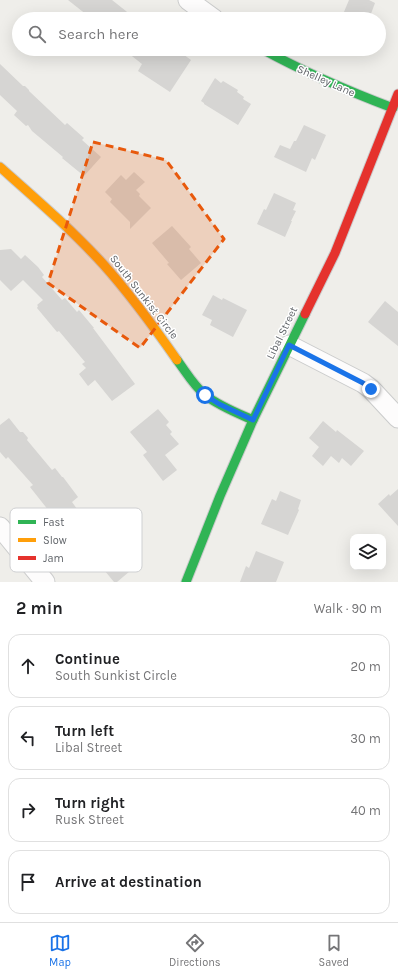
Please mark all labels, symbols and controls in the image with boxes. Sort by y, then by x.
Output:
search box [12,12,386,56]
icon: search [26,23,48,45]
text: Search here [58,25,139,43]
street label: Shelley Lane [295,62,357,100]
street label: South Sunkist Circle [107,252,181,342]
street label: Libal Street [264,305,300,361]
route end [362,380,380,398]
route start [196,386,214,404]
legend [10,508,142,572]
text: Fast [43,516,64,529]
text: Slow [43,534,67,547]
map controls [350,534,386,570]
button: layers [350,534,386,570]
text: Jam [43,552,64,565]
text: 2 min [16,598,63,618]
text: Walk · 90 m [314,601,382,616]
text: Continue [55,650,120,668]
icon: ahead [17,655,39,677]
text: 20 m [351,659,381,674]
text: South Sunkist Circle [55,668,177,683]
text: Turn left [55,722,114,740]
icon: left [17,727,39,749]
text: 30 m [350,731,381,746]
text: Libal Street [55,740,122,755]
text: Turn right [55,794,125,812]
icon: right [17,799,39,821]
text: 40 m [351,803,381,818]
text: Rusk Street [55,812,124,827]
icon: arrive [17,871,39,893]
text: Arrive at destination [55,873,202,891]
tab: Map [49,932,71,969]
tab: Directions [169,932,221,969]
tab: Saved [319,932,349,969]

